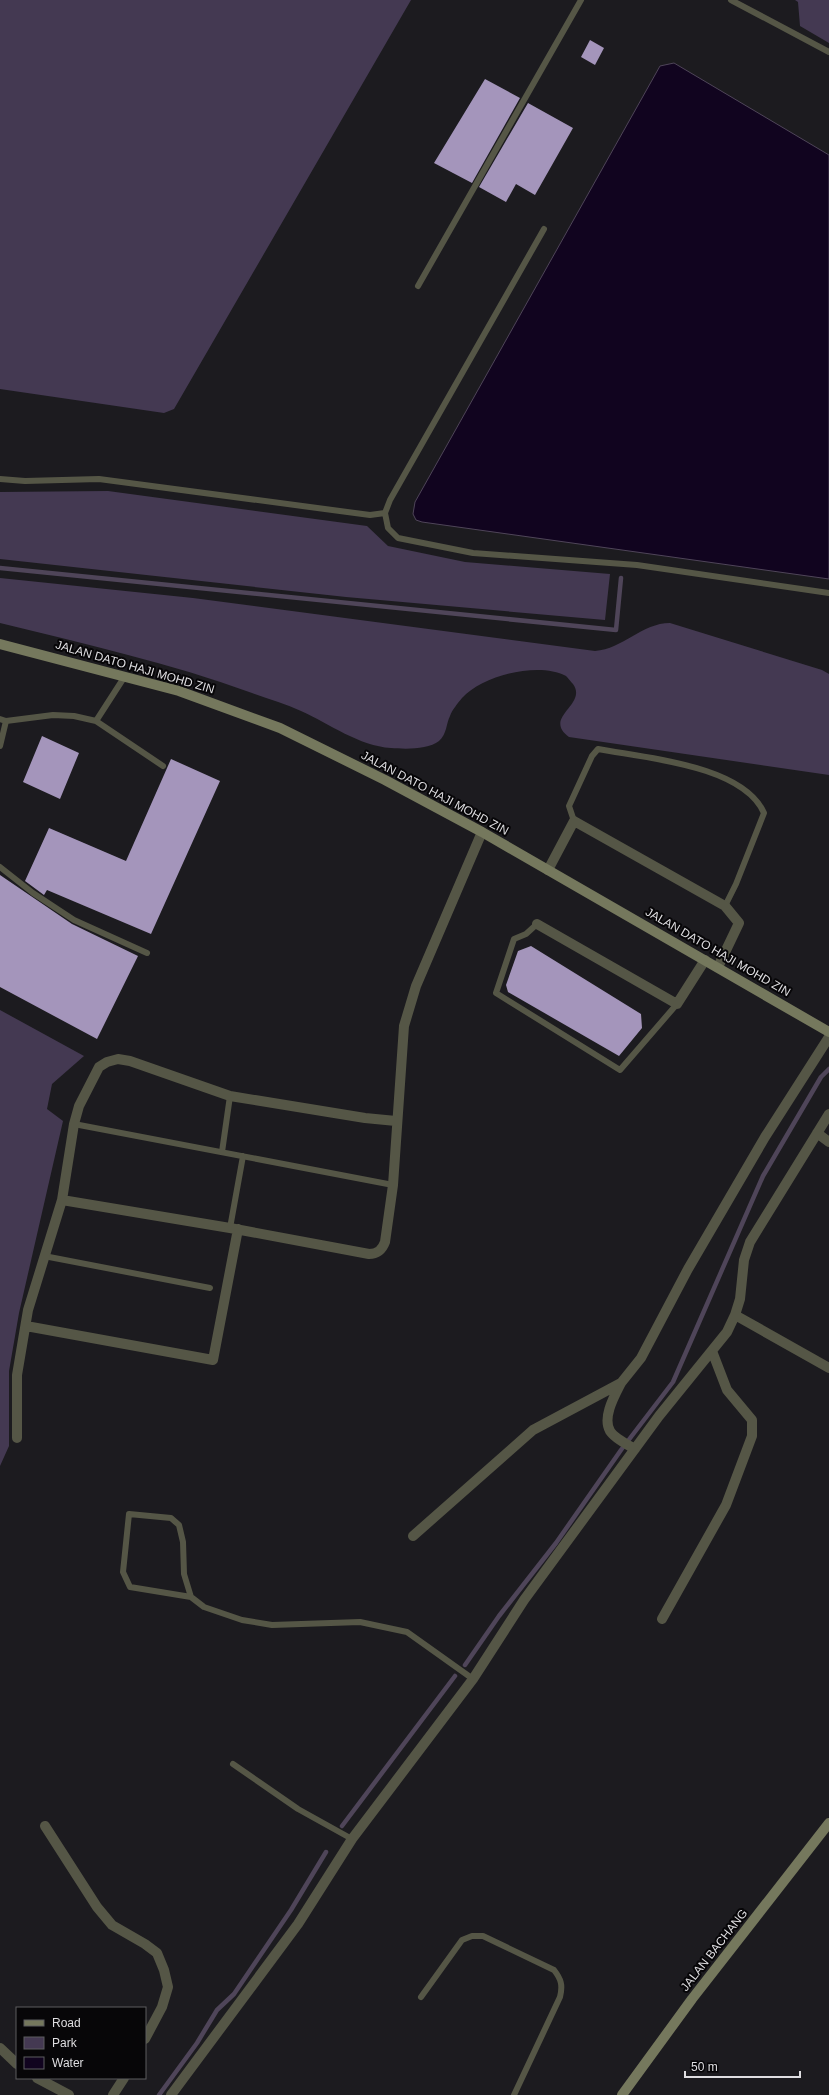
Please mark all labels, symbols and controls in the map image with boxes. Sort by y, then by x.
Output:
street label: JALAN DATO HAJI MOHD ZIN [54,638,216,696]
street label: JALAN DATO HAJI MOHD ZIN [359,748,511,838]
street label: JALAN DATO HAJI MOHD ZIN [643,905,793,999]
street label: JALAN BACHANG [678,1906,750,1994]
legend [16,2007,146,2079]
text: Road [52,2016,81,2030]
text: Park [52,2036,78,2050]
scale bar [685,2053,800,2079]
text: Water [52,2056,84,2070]
text: 50 m [691,2060,718,2074]

